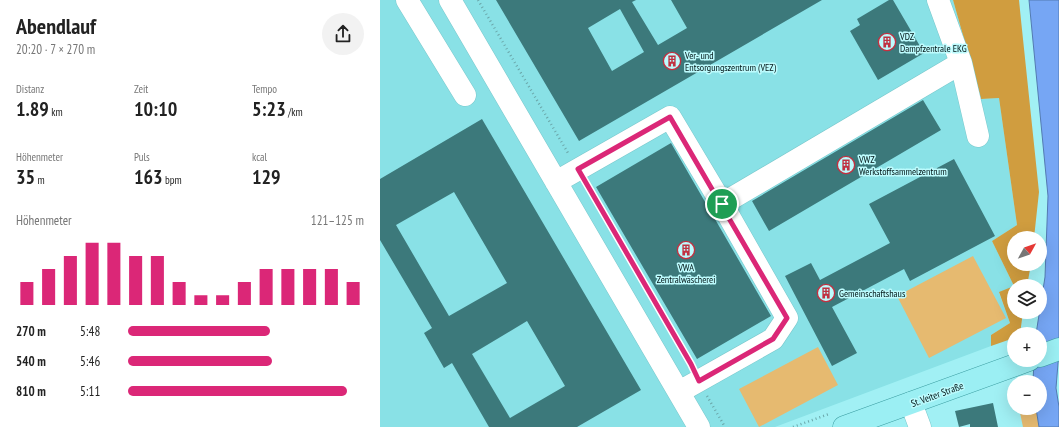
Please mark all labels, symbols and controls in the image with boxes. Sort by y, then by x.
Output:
text: Abendlauf [16,12,96,40]
button: share [322,13,364,55]
place label: VDZ Dampfzentrale EKG [899,30,967,55]
building icon: VDZ Dampfzentrale EKG [877,32,897,52]
text: 20:20 · 7 × 270 m [16,41,95,58]
place label: Ver- und Entsorgungszentrum (VEZ) [684,49,777,74]
building icon: Ver- und Entsorgungszentrum (VEZ) [662,51,682,71]
text: Distanz [16,82,44,96]
text: Zeit [134,82,148,96]
text: Tempo [252,82,277,96]
text: 1.89 [16,96,49,122]
text: 10:10 [134,96,177,122]
text: 5:23 [252,96,286,122]
text: km [49,105,63,119]
text: /km [286,105,303,119]
text: Höhenmeter [16,150,63,164]
text: Puls [134,150,150,164]
text: kcal [252,150,267,164]
place label: VWZ Werkstoffsammelzentrum [858,153,947,178]
building icon: VWZ Werkstoffsammelzentrum [836,155,856,175]
text: 35 [16,164,35,190]
text: 163 [134,164,163,190]
text: 129 [252,164,281,190]
text: m [35,173,45,187]
text: bpm [163,173,182,187]
pin [705,187,739,221]
icon: arrive [711,193,733,215]
text: Höhenmeter [16,212,72,229]
text: 121–125 m [311,212,364,229]
north arrow [1007,231,1047,271]
map controls [1007,231,1047,415]
building icon: VWA Zentralwäscherei [676,240,696,260]
place label: VWA Zentralwäscherei [657,261,715,286]
button: layers [1007,279,1047,319]
building icon: Gemeinschaftshaus [816,283,836,303]
place label: Gemeinschaftshaus [839,287,906,300]
text: 270 m [16,323,46,340]
text: 5:48 [80,323,100,340]
button: + [1007,327,1047,367]
text: 540 m [16,353,46,370]
text: 5:46 [80,353,100,370]
button: − [1007,375,1047,415]
street label: St. Veiter Straße [909,379,965,410]
text: 810 m [16,383,46,400]
text: 5:11 [80,383,100,400]

